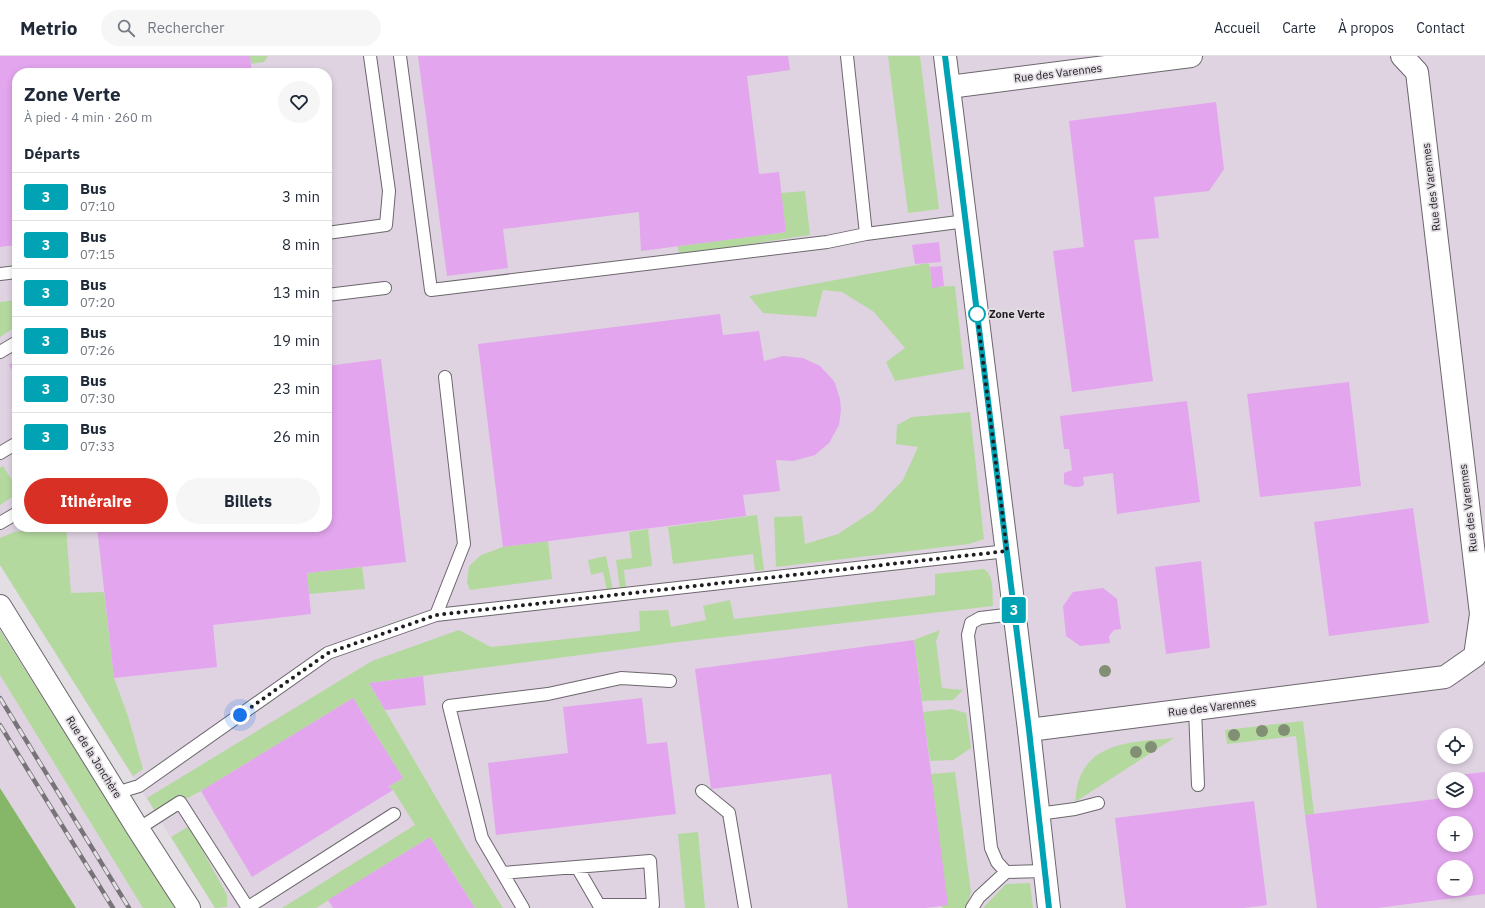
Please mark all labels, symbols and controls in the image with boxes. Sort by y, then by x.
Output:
search box [101,10,381,46]
text: Metrio [20,16,77,40]
icon: search [115,17,137,39]
text: Rechercher [147,18,225,37]
text: Accueil [1214,19,1260,37]
text: Carte [1282,19,1316,37]
text: À propos [1338,19,1394,37]
text: Contact [1416,19,1465,37]
street label: Rue des Varennes [1013,61,1103,85]
button: heart [278,81,320,123]
text: Zone Verte [24,82,121,106]
text: À pied · 4 min · 260 m [24,109,152,126]
street label: Rue des Varennes [1419,142,1443,232]
text: Départs [24,144,80,163]
text: Bus [80,179,107,198]
text: 3 min [282,187,320,206]
text: 3 [42,188,50,206]
text: 07:10 [80,198,115,215]
text: Bus [80,227,107,246]
text: 8 min [282,235,320,254]
text: 3 [42,236,50,254]
text: 07:15 [80,246,115,263]
text: Bus [80,275,107,294]
text: 13 min [273,283,320,302]
text: 3 [42,284,50,302]
text: 07:20 [80,294,115,311]
marker: Zone Verte [968,305,986,323]
place label: Zone Verte [989,307,1045,321]
text: Bus [80,323,107,342]
text: 19 min [273,331,320,350]
text: 3 [42,332,50,350]
text: 07:26 [80,342,115,359]
text: Bus [80,371,107,390]
text: 23 min [273,379,320,398]
text: 3 [42,380,50,398]
text: 07:30 [80,390,115,407]
text: Bus [80,419,107,438]
text: 26 min [273,427,320,446]
text: 3 [42,428,50,446]
text: 07:33 [80,438,115,455]
street label: Rue des Varennes [1456,463,1480,553]
button: Itinéraire [24,478,168,524]
button: Billets [176,478,320,524]
line badge: 3 [1001,597,1027,623]
text: 3 [1010,601,1018,619]
street label: Rue des Varennes [1167,695,1257,719]
your location [230,705,250,725]
street label: Rue de la Jonchère [63,713,125,801]
map controls [1437,728,1473,896]
button: locate [1437,728,1473,764]
button: layers [1437,772,1473,808]
button: + [1437,816,1473,852]
button: − [1437,860,1473,896]

